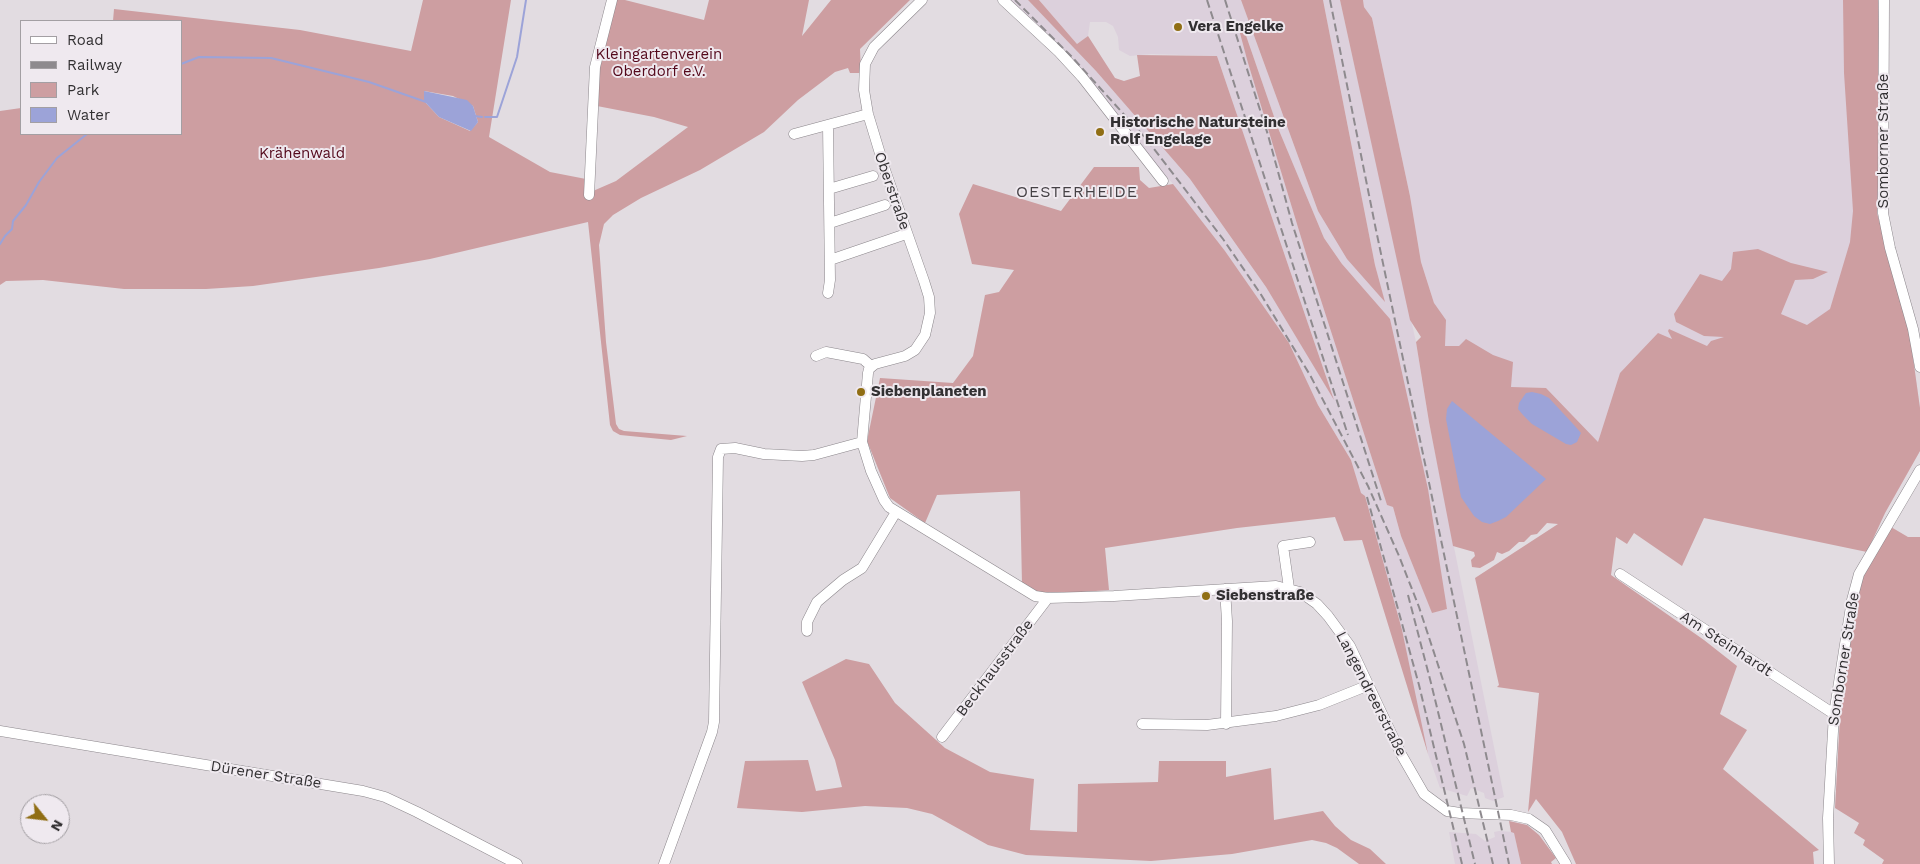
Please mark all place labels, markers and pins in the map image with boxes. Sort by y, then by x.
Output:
place label: Vera Engelke [1188,18,1284,36]
marker: Vera Engelke [1172,21,1184,33]
place label: Historische Natursteine Rolf Engelage [1110,114,1286,149]
marker: Historische Natursteine Rolf Engelage [1094,126,1106,138]
place label: Siebenplaneten [871,383,987,401]
marker: Siebenplaneten [855,386,867,398]
place label: Siebenstraße [1216,587,1314,605]
marker: Siebenstraße [1200,590,1212,602]

